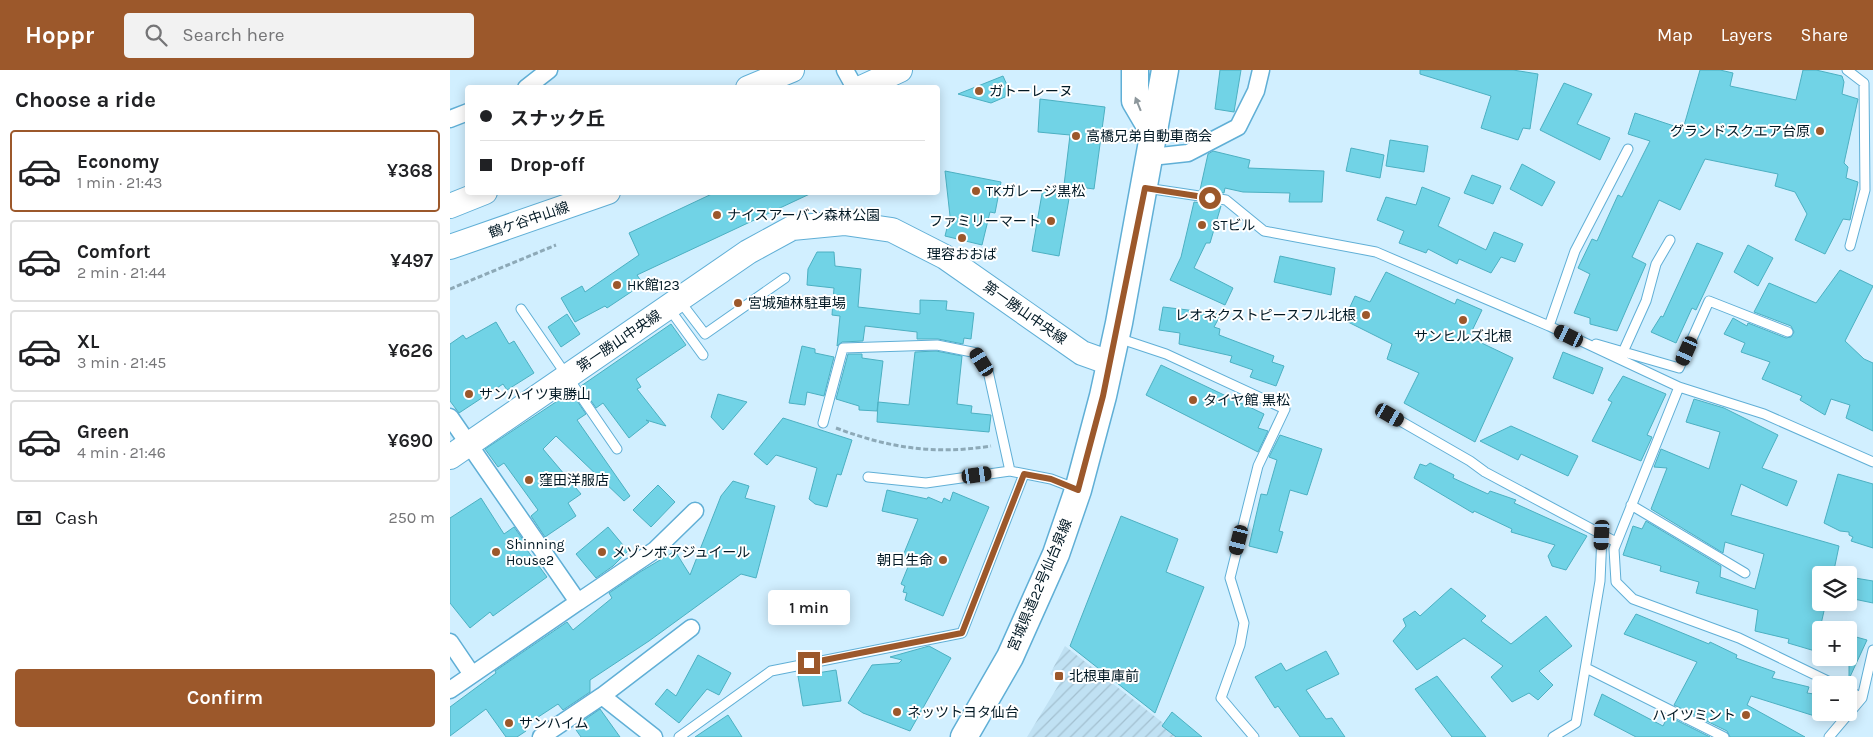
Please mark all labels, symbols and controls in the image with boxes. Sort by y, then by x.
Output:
search box [124,13,474,58]
text: Hoppr [25,21,94,49]
icon: search [142,21,170,49]
text: Search here [182,24,284,46]
text: Map [1657,24,1693,46]
text: Layers [1721,24,1773,46]
text: Share [1801,24,1848,46]
place label: ガトーレーヌ [989,83,1073,100]
marker: ガトーレーヌ [973,85,985,97]
text: Choose a ride [15,87,156,113]
one-way arrow [1134,97,1142,112]
text: スナック丘 [510,108,605,130]
place label: グランドスクエア台原 [1670,123,1810,140]
marker: グランドスクエア台原 [1814,125,1826,137]
place label: 高橋兄弟自動車商会 [1086,128,1212,145]
marker: 高橋兄弟自動車商会 [1070,130,1082,142]
icon: car [17,149,62,194]
text: Economy [77,151,159,173]
text: Drop-off [510,154,585,176]
text: ¥368 [387,160,433,182]
text: 1 min · 21:43 [77,173,163,192]
place label: TKガレージ黒松 [986,183,1085,200]
marker: TKガレージ黒松 [970,185,982,197]
route start [1199,187,1221,209]
street label: 鶴ケ谷中山線 [487,198,571,242]
place label: ナイスアーバン森林公園 [727,207,880,224]
marker: ナイスアーバン森林公園 [711,209,723,221]
place label: ファミリーマート [929,213,1041,230]
marker: ファミリーマート [1045,215,1057,227]
place label: STビル [1212,217,1255,234]
marker: STビル [1196,219,1208,231]
marker: 理容おおば [956,232,968,244]
icon: car [17,239,62,284]
text: Comfort [77,241,151,263]
place label: 理容おおば [927,246,997,263]
text: ¥497 [390,250,433,272]
text: 2 min · 21:44 [77,263,166,282]
place label: HK館123 [627,277,680,294]
street label: 第一勝山中央線 [980,278,1070,348]
marker: HK館123 [611,279,623,291]
place label: 宮城殖林駐車場 [748,295,846,312]
marker: 宮城殖林駐車場 [732,297,744,309]
street label: 第一勝山中央線 [574,307,664,375]
place label: レオネクストピースフル北根 [1175,307,1356,324]
marker: レオネクストピースフル北根 [1360,309,1372,321]
marker: サンヒルズ北根 [1457,314,1469,326]
car [1552,323,1585,349]
place label: サンヒルズ北根 [1414,328,1512,345]
icon: car [17,329,62,374]
text: XL [77,331,99,353]
car [1674,334,1699,368]
text: ¥626 [388,340,433,362]
car [967,345,996,379]
text: 3 min · 21:45 [77,353,166,372]
place label: サンハイツ東勝山 [479,386,591,403]
marker: サンハイツ東勝山 [463,388,475,400]
place label: タイヤ館 黒松 [1203,392,1290,409]
marker: タイヤ館 黒松 [1187,394,1199,406]
car [1373,401,1406,429]
icon: car [17,419,62,464]
text: Green [77,421,129,443]
text: ¥690 [387,430,433,452]
text: 4 min · 21:46 [77,443,166,462]
car [961,465,992,485]
place label: 窪田洋服店 [539,472,609,489]
marker: 窪田洋服店 [523,474,535,486]
icon: cash [15,504,43,532]
text: Cash [55,507,99,529]
text: 250 m [388,508,435,527]
street label: 宮城県道22号仙台泉線 [1004,516,1076,654]
car [1593,520,1610,550]
car [1228,524,1249,556]
place label: Shinning House2 [506,536,565,569]
place label: メゾンボアジュイール [612,544,750,561]
marker: Shinning House2 [490,546,502,558]
marker: メゾンボアジュイール [596,546,608,558]
place label: 朝日生命 [877,552,933,569]
marker: 朝日生命 [937,554,949,566]
map controls [1812,566,1857,721]
button: layers [1812,566,1857,611]
callout: 1 min [768,590,850,626]
text: 1 min [789,598,829,617]
button: + [1812,621,1857,666]
route end [798,652,820,674]
place label: 北根車庫前 [1069,668,1139,685]
button: Confirm [15,669,435,727]
marker: 北根車庫前 [1053,670,1065,682]
button: − [1812,676,1857,721]
place label: ネッツトヨタ仙台 [907,704,1019,721]
marker: ネッツトヨタ仙台 [891,706,903,718]
place label: ハイツミント [1652,707,1736,724]
marker: ハイツミント [1740,709,1752,721]
place label: サンハイム [519,715,588,732]
marker: サンハイム [503,717,515,729]

